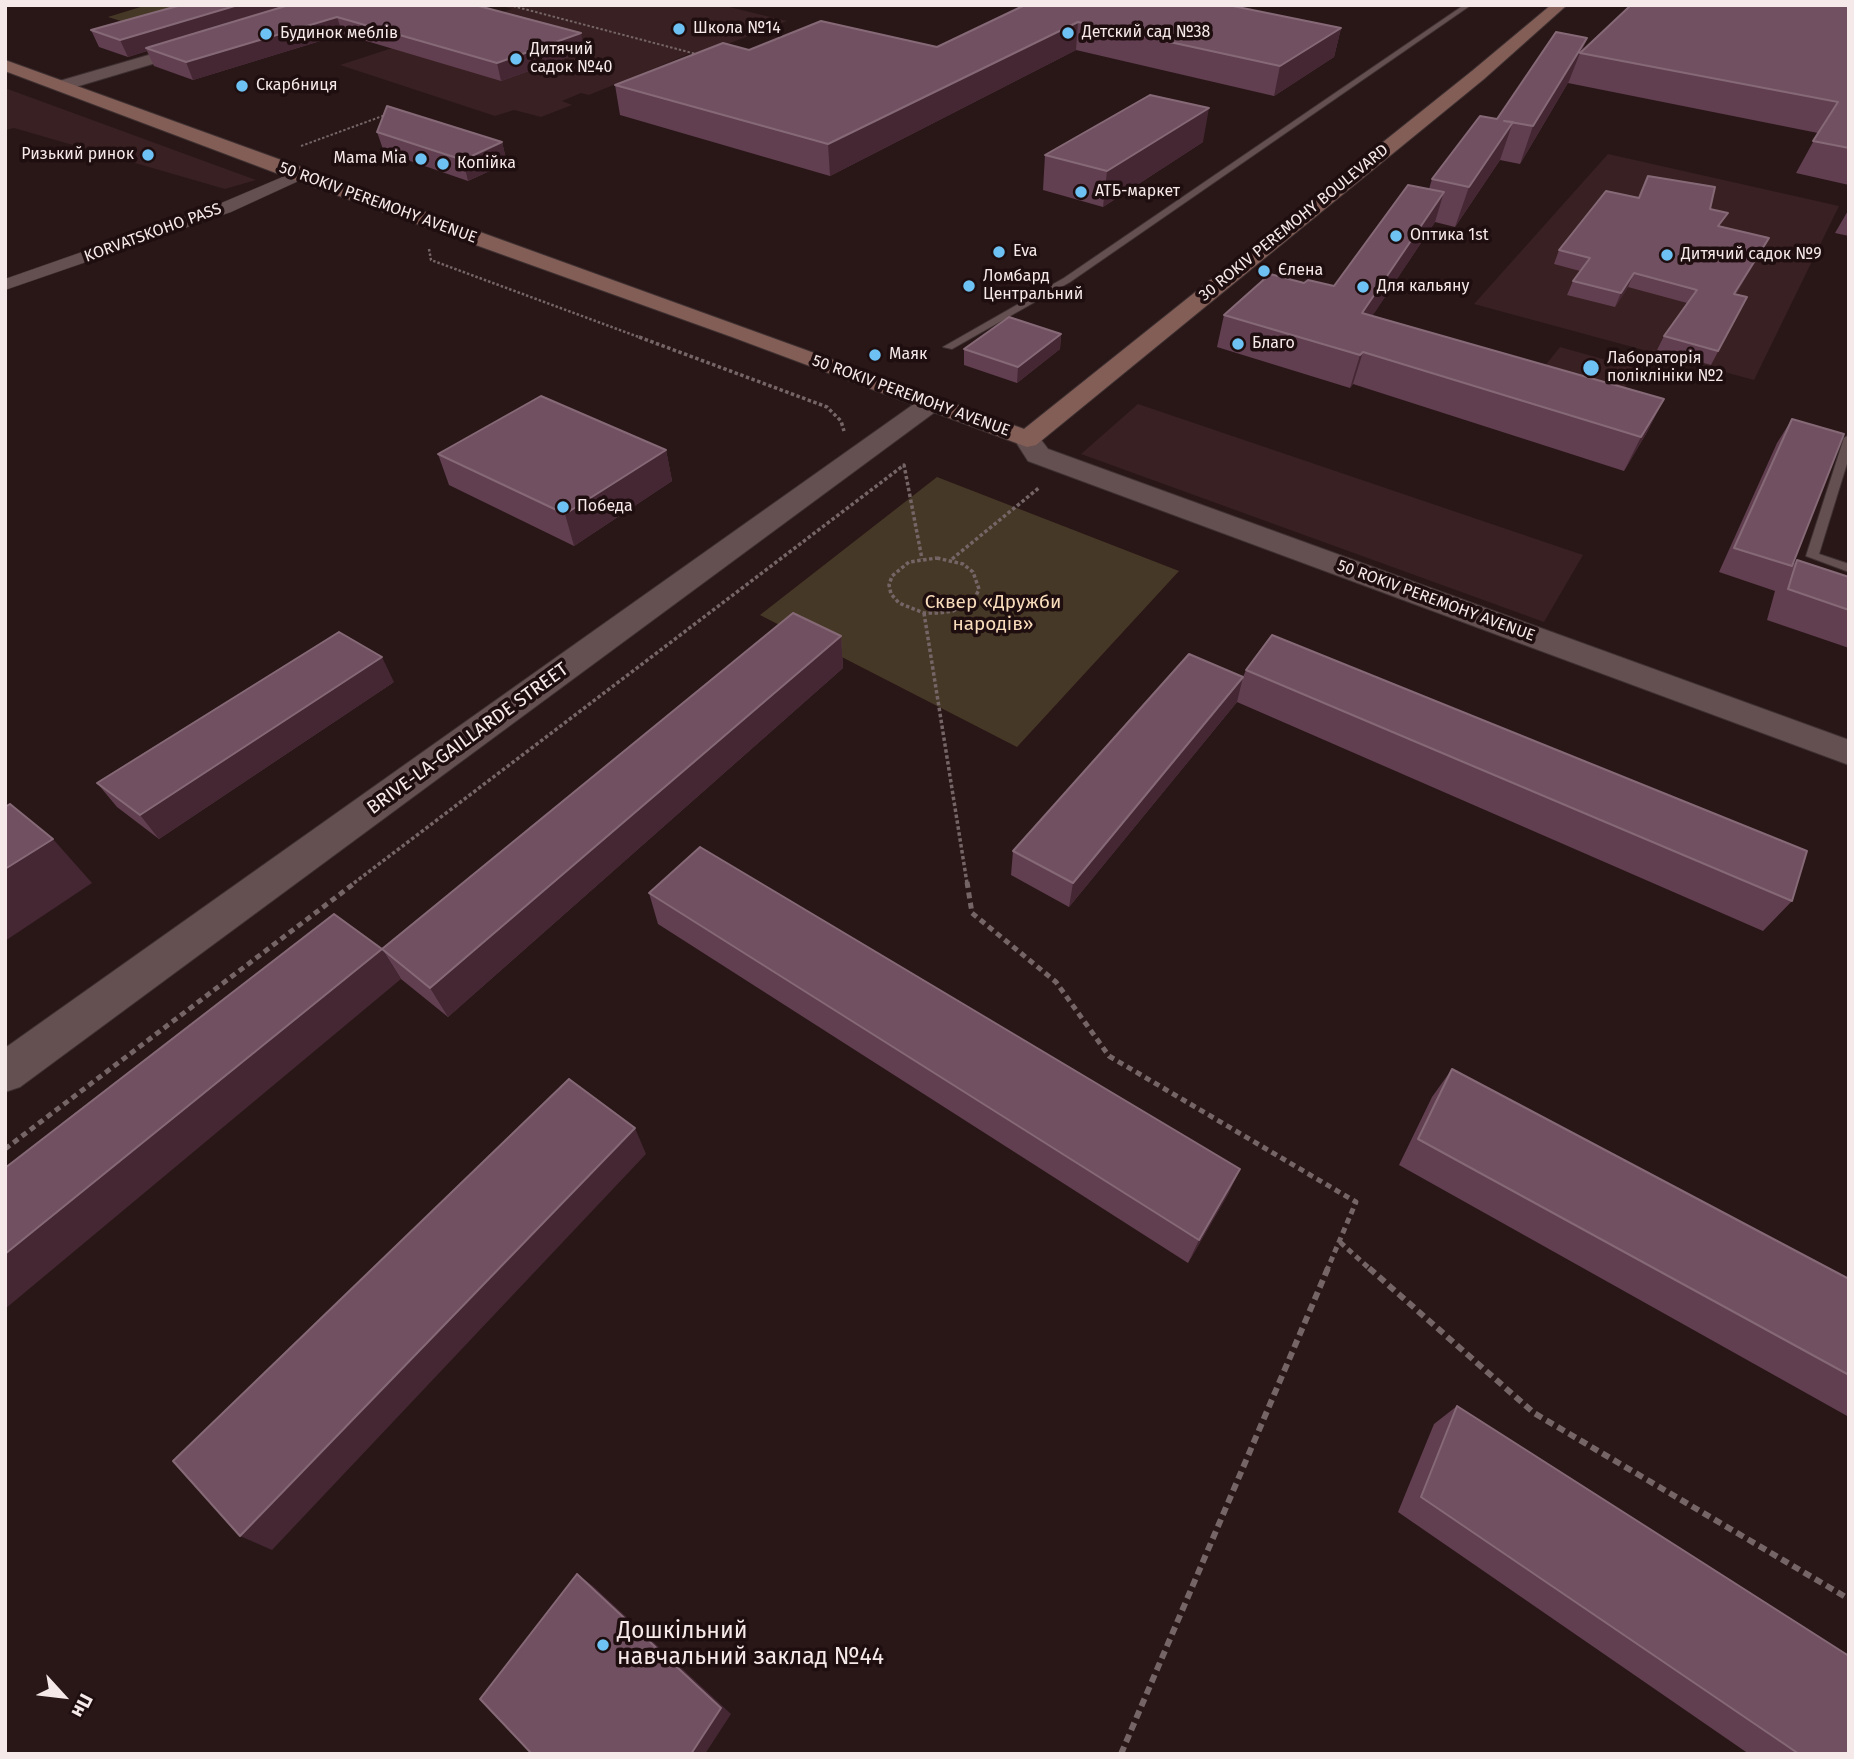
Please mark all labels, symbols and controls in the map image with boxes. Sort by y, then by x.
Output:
place label: Школа №14 [693,19,781,39]
marker: Школа №14 [671,21,687,37]
place label: Детский сад №38 [1082,23,1210,43]
place label: Будинок меблів [280,24,398,44]
marker: Детский сад №38 [1060,25,1076,41]
marker: Будинок меблів [258,26,274,42]
place label: Дитячий садок №40 [530,40,612,78]
marker: Дитячий садок №40 [508,51,524,67]
place label: Скарбниця [256,76,338,96]
marker: Скарбниця [234,78,250,94]
street label: 30 ROKIV PEREMOHY BOULEVARD [1195,141,1393,305]
place label: Ризький ринок [21,145,134,165]
marker: Ризький ринок [140,147,156,163]
place label: Mama Mia [334,149,407,169]
marker: Mama Mia [413,151,429,167]
place label: Копійка [457,154,516,174]
marker: Копійка [435,156,451,172]
street label: 50 ROKIV PEREMOHY AVENUE [277,158,479,248]
place label: АТБ-маркет [1095,182,1180,202]
marker: АТБ-маркет [1073,184,1089,200]
street label: KORVATSKOHO PASS [82,199,224,267]
place label: Оптика 1st [1410,226,1489,246]
marker: Оптика 1st [1388,228,1404,244]
place label: Eva [1013,242,1038,262]
marker: Eva [991,244,1007,260]
place label: Дитячий садок №9 [1681,245,1822,265]
marker: Дитячий садок №9 [1659,247,1675,263]
place label: Єлена [1278,261,1323,281]
marker: Єлена [1256,263,1272,279]
place label: Ломбард Центральний [983,267,1083,305]
place label: Для кальяну [1377,277,1469,297]
marker: Ломбард Центральний [961,278,977,294]
marker: Для кальяну [1355,279,1371,295]
place label: Благо [1252,334,1295,354]
marker: Благо [1230,336,1246,352]
place label: Маяк [889,345,927,365]
marker: Маяк [867,347,883,363]
place label: Лабораторія поліклініки №2 [1607,349,1723,387]
street label: 50 ROKIV PEREMOHY AVENUE [810,351,1012,441]
marker: Лабораторія поліклініки №2 [1581,358,1601,378]
place label: Победа [577,497,633,517]
marker: Победа [555,499,571,515]
street label: 50 ROKIV PEREMOHY AVENUE [1335,556,1537,646]
park label: Сквер «Дружби народів» [925,592,1061,636]
street label: BRIVE-LA-GAILLARDE STREET [363,658,573,820]
place label: Дошкільний навчальний заклад №44 [617,1618,884,1672]
marker: Дошкільний навчальний заклад №44 [595,1637,611,1653]
north arrow [28,1661,98,1731]
text: Пн [67,1690,98,1722]

